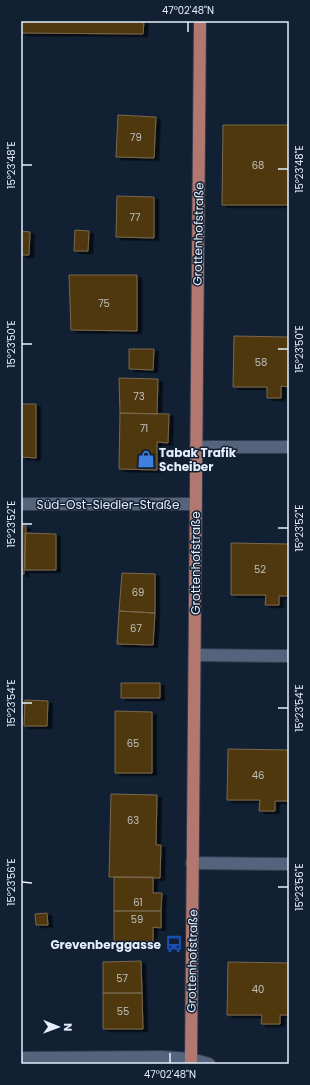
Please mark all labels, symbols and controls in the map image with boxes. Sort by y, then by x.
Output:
text: 47°02'48"N [162,3,214,18]
house number: 79 [130,130,142,145]
text: 15°23'48"E [4,141,19,189]
text: 15°23'48"E [292,145,307,193]
house number: 68 [252,158,264,173]
street label: Grottenhofstraße [189,182,207,286]
house number: 77 [130,210,141,225]
house number: 75 [98,296,110,311]
text: 15°23'50"E [4,320,19,368]
text: 15°23'50"E [292,325,307,373]
house number: 58 [255,355,267,370]
house number: 73 [133,389,145,404]
house number: 71 [140,421,148,436]
place label: Tabak Trafik Scheiber [159,444,237,475]
shop icon: Tabak Trafik Scheiber [136,449,156,469]
street label: Süd-Ost-Siedler-Straße [37,496,179,513]
text: 15°23'52"E [4,501,19,547]
text: 15°23'52"E [292,505,307,551]
street label: Grottenhofstraße [187,511,204,615]
house number: 52 [254,562,266,577]
house number: 69 [132,585,144,600]
house number: 67 [130,621,142,636]
text: 15°23'54"E [4,679,19,727]
text: 15°23'54"E [292,684,307,732]
house number: 65 [127,736,139,751]
house number: 46 [252,768,264,783]
house number: 63 [127,813,139,828]
text: 15°23'56"E [4,858,19,906]
text: 15°23'56"E [292,863,307,911]
house number: 61 [133,895,143,910]
street label: Grottenhofstraße [183,909,201,1013]
house number: 59 [131,912,143,927]
bus stop icon: Grevenberggasse [164,934,184,954]
place label: Grevenberggasse [50,936,162,953]
house number: 57 [116,971,128,986]
house number: 40 [252,982,264,997]
house number: 55 [117,1004,129,1019]
north arrow [38,1007,78,1047]
text: N [60,1023,76,1031]
text: 47°02'48"N [144,1067,196,1082]

